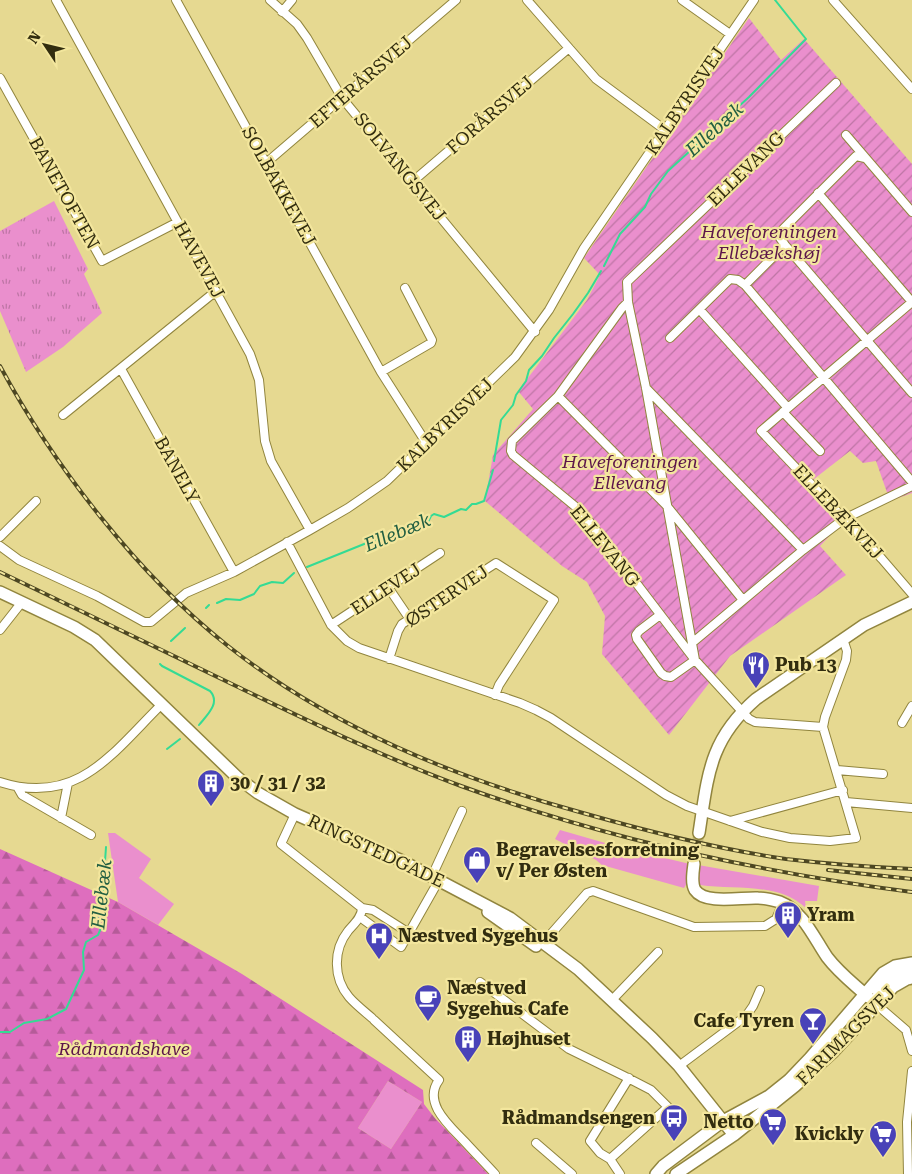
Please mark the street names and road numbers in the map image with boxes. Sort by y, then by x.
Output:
street label: EFTERÅRSVEJ [305,31,416,132]
street label: KALBYRISVEJ [641,43,728,159]
street label: FORÅRSVEJ [442,71,537,158]
street label: SOLVANGSVEJ [350,108,451,225]
street label: SOLBAKKEVEJ [238,123,321,249]
street label: ELLEVANG [703,127,788,210]
street label: BANETOFTEN [25,133,104,253]
street label: HAVEVEJ [170,218,229,302]
street label: KALBYRISVEJ [392,373,497,476]
street label: BANELY [151,433,205,507]
street label: ELLEBÆKVEJ [789,460,888,563]
street label: ELLEVANG [566,501,644,590]
street label: ELLEVEJ [347,558,425,619]
street label: ØSTERVEJ [401,560,492,631]
street label: RINGSTEDGADE [305,810,448,891]
street label: FARIMAGSVEJ [792,982,899,1089]

